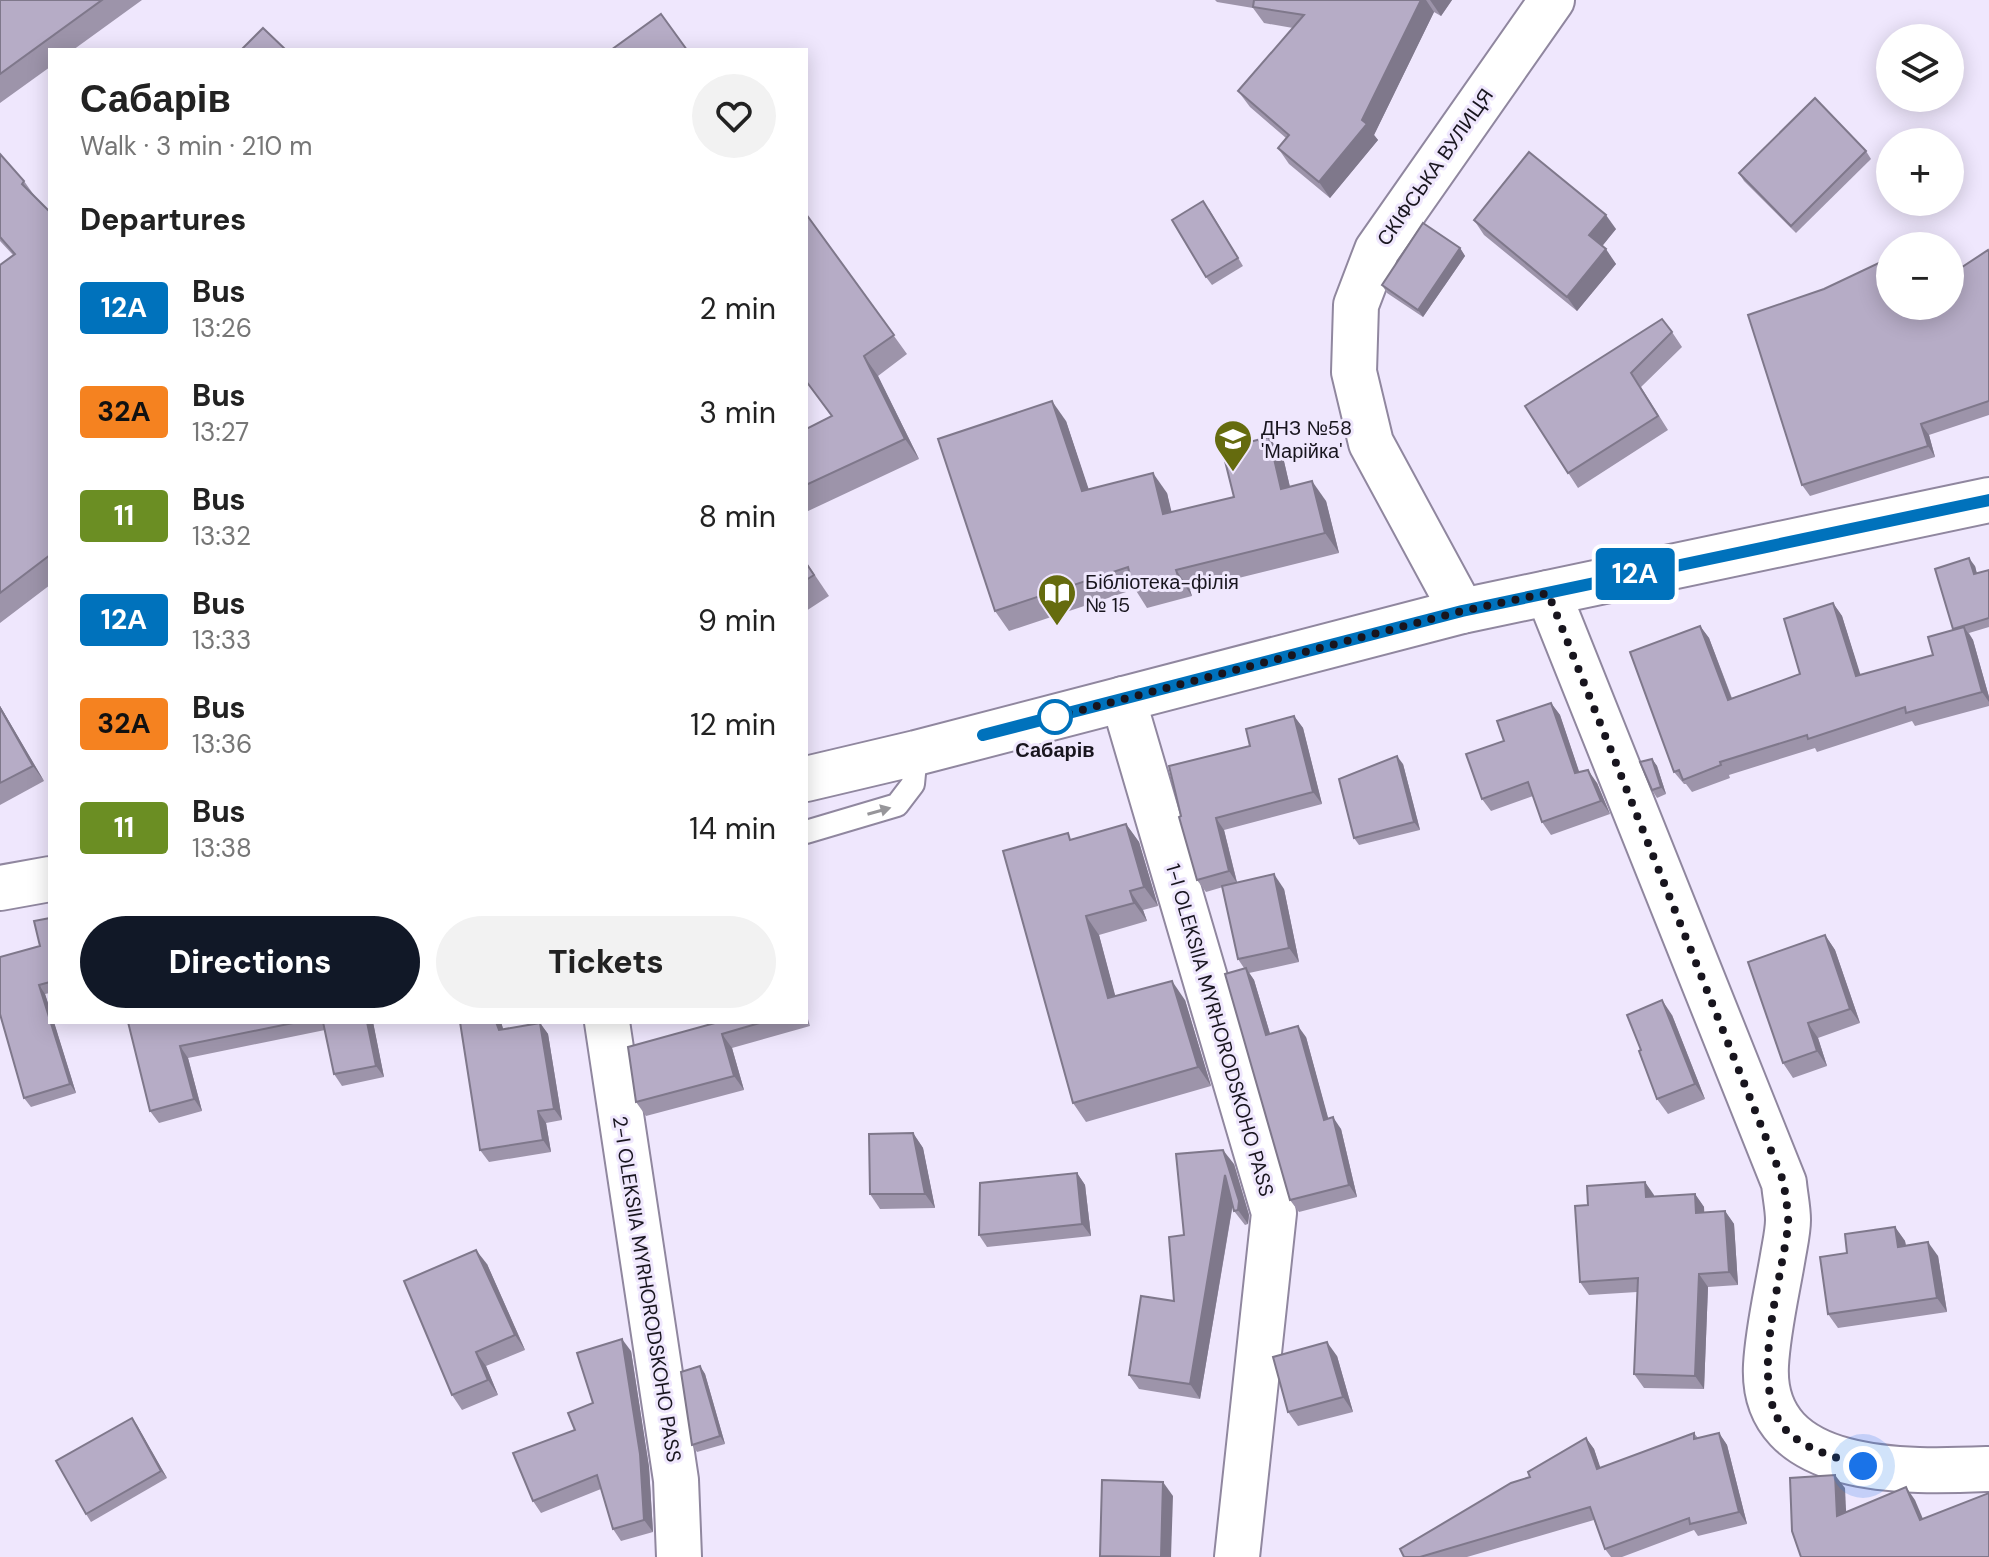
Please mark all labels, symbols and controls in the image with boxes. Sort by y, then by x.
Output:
map controls [1876,24,1964,320]
button: layers [1876,24,1964,112]
text: Сабарів [80,74,231,124]
button: heart [692,74,776,158]
street label: СКІФСЬКА ВУЛИЦЯ [1371,83,1499,251]
button: + [1876,128,1964,216]
text: Walk · 3 min · 210 m [80,129,312,163]
text: Departures [80,200,246,239]
button: − [1876,232,1964,320]
text: Bus [192,272,246,311]
text: 12А [101,289,147,326]
text: 2 min [700,289,776,328]
text: 13:26 [192,311,252,345]
text: Bus [192,376,246,415]
text: 32А [97,393,151,430]
text: 3 min [699,393,776,432]
text: 13:27 [192,415,249,449]
place label: ДНЗ №58 'Марійка' [1261,415,1352,464]
school or university icon: ДНЗ №58 'Марійка' [1212,418,1254,473]
text: Bus [192,480,246,519]
text: 11 [114,497,134,534]
text: 8 min [699,497,776,536]
text: 13:32 [192,519,251,553]
line badge: 12А [1589,548,1681,600]
text: 12А [1612,555,1658,592]
place label: Бібліотека-філія № 15 [1085,569,1239,618]
library icon: Бібліотека-філія № 15 [1036,572,1078,627]
text: Bus [192,584,246,623]
text: 12А [101,601,147,638]
text: 9 min [698,601,776,640]
text: 13:33 [192,623,251,657]
text: Bus [192,688,246,727]
marker: Сабарів [1038,700,1072,734]
text: 32А [97,705,151,742]
text: 12 min [690,705,776,744]
text: 13:36 [192,727,252,761]
place label: Сабарів [1015,737,1095,763]
text: Bus [192,792,246,831]
one-way arrow [867,804,892,816]
text: 11 [114,809,134,846]
text: 14 min [689,809,776,848]
text: 13:38 [192,831,252,865]
street label: 1-I OLEKSIIA MYRHORODSKOHO PASS [1160,861,1280,1199]
button: Directions [80,916,420,1008]
button: Tickets [436,916,776,1008]
street label: 2-I OLEKSIIA MYRHORODSKOHO PASS [607,1114,687,1464]
your location [1843,1446,1883,1486]

